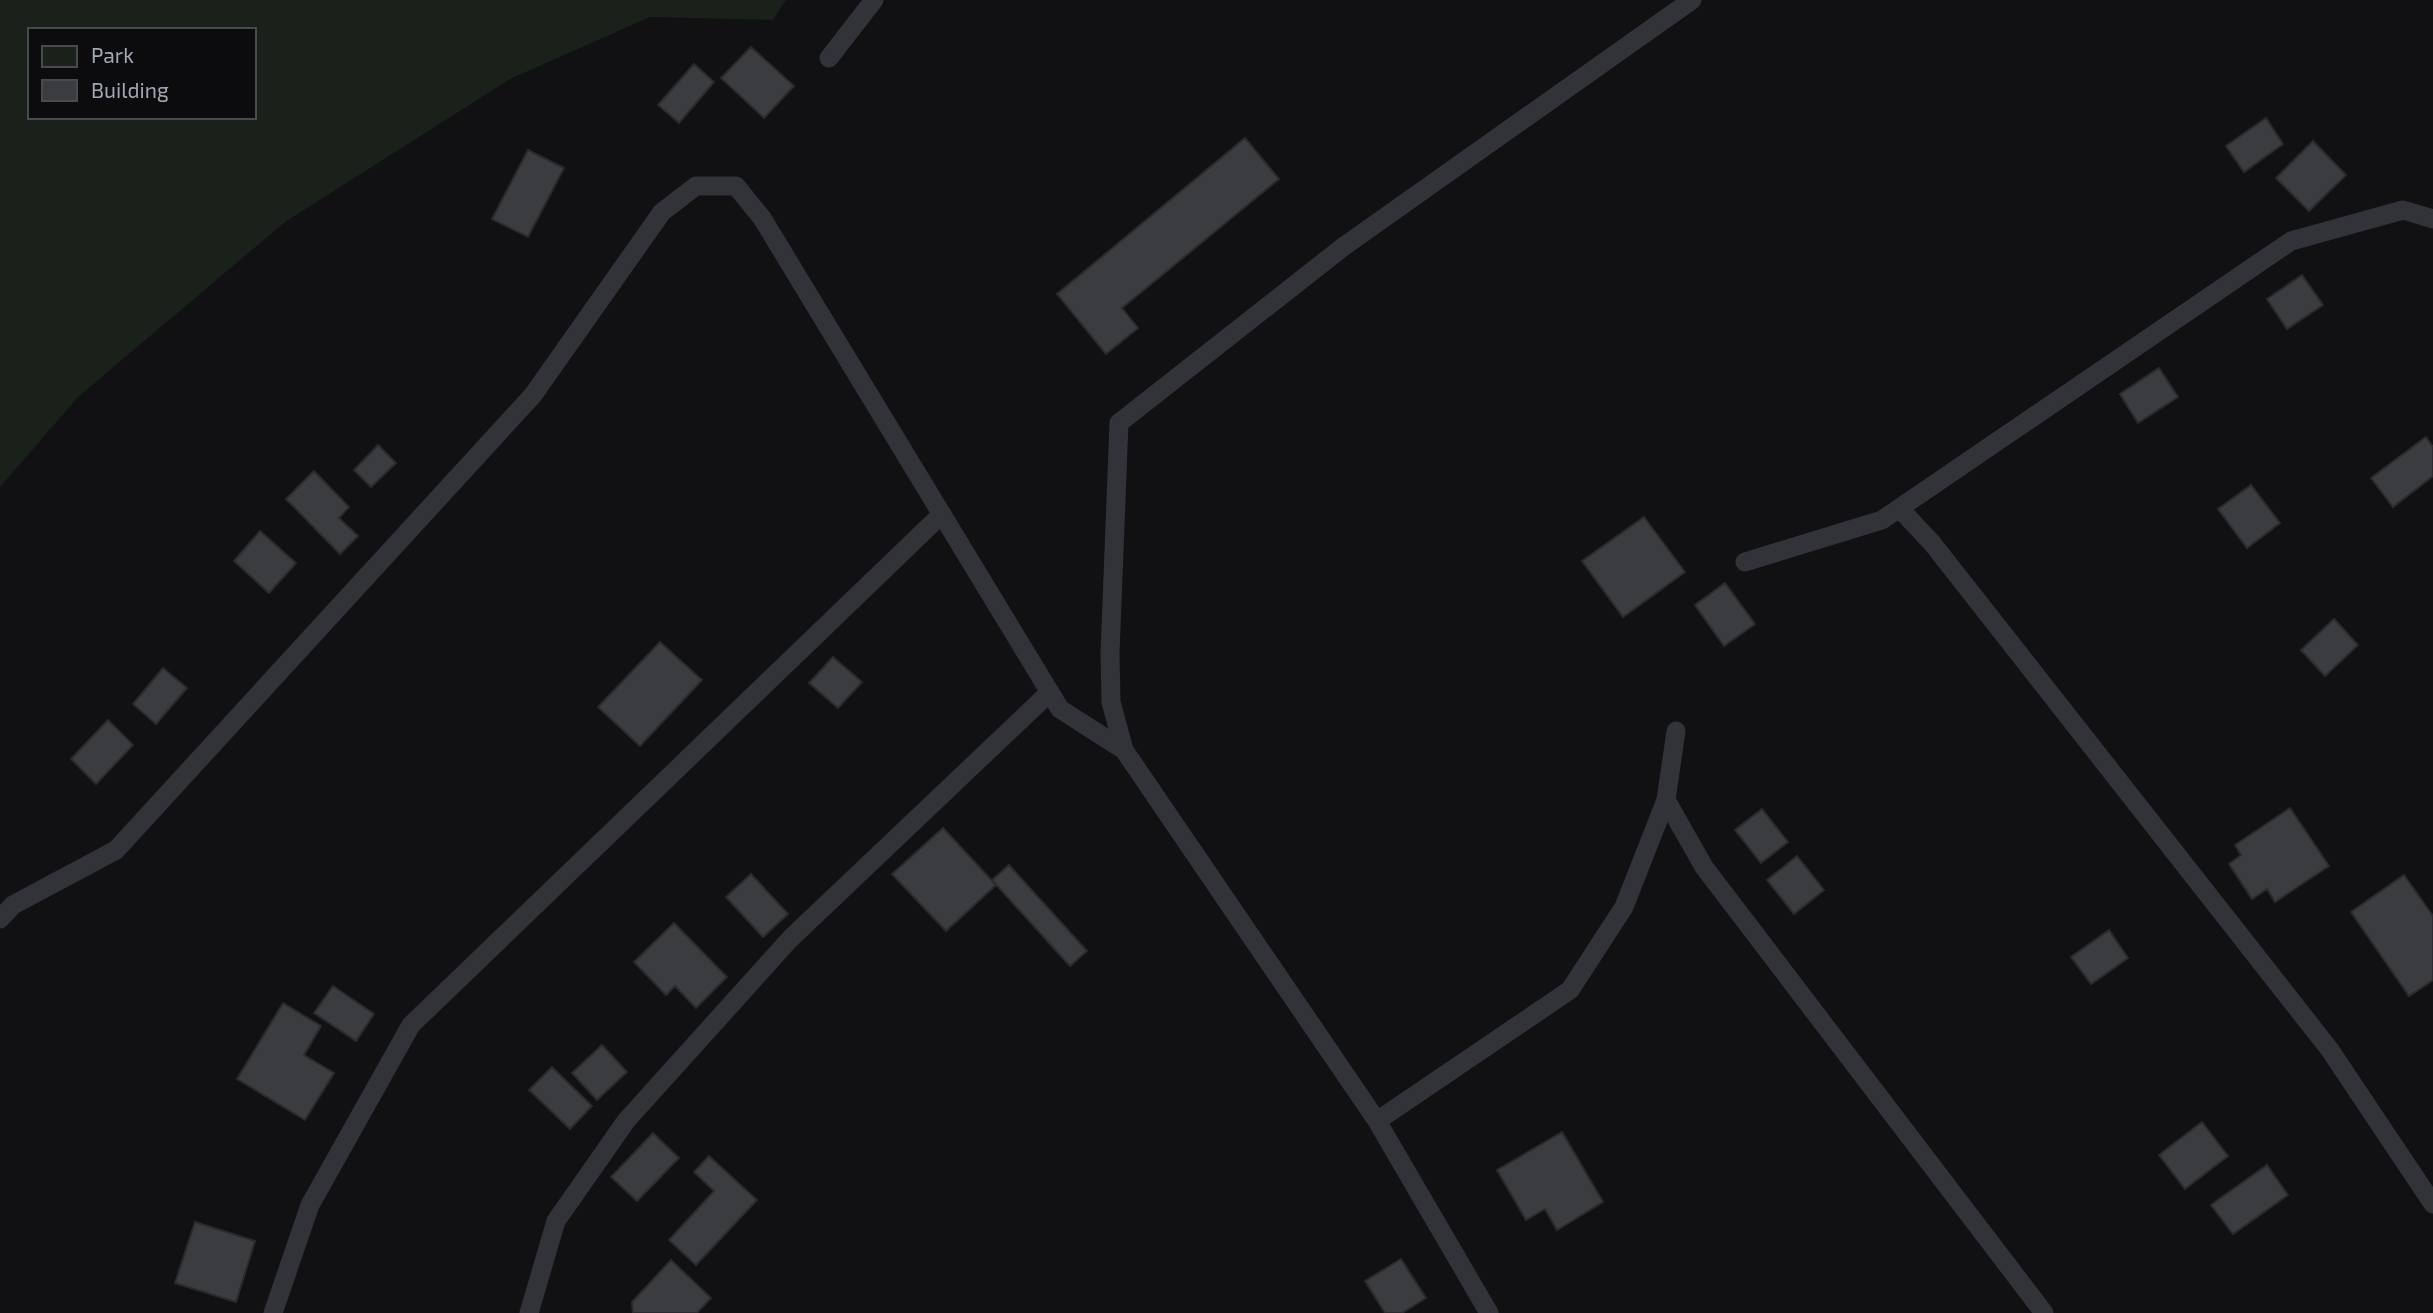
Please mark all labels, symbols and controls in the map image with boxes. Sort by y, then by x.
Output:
legend [28,28,256,119]
text: Park [91,42,134,67]
text: Building [91,77,169,102]

